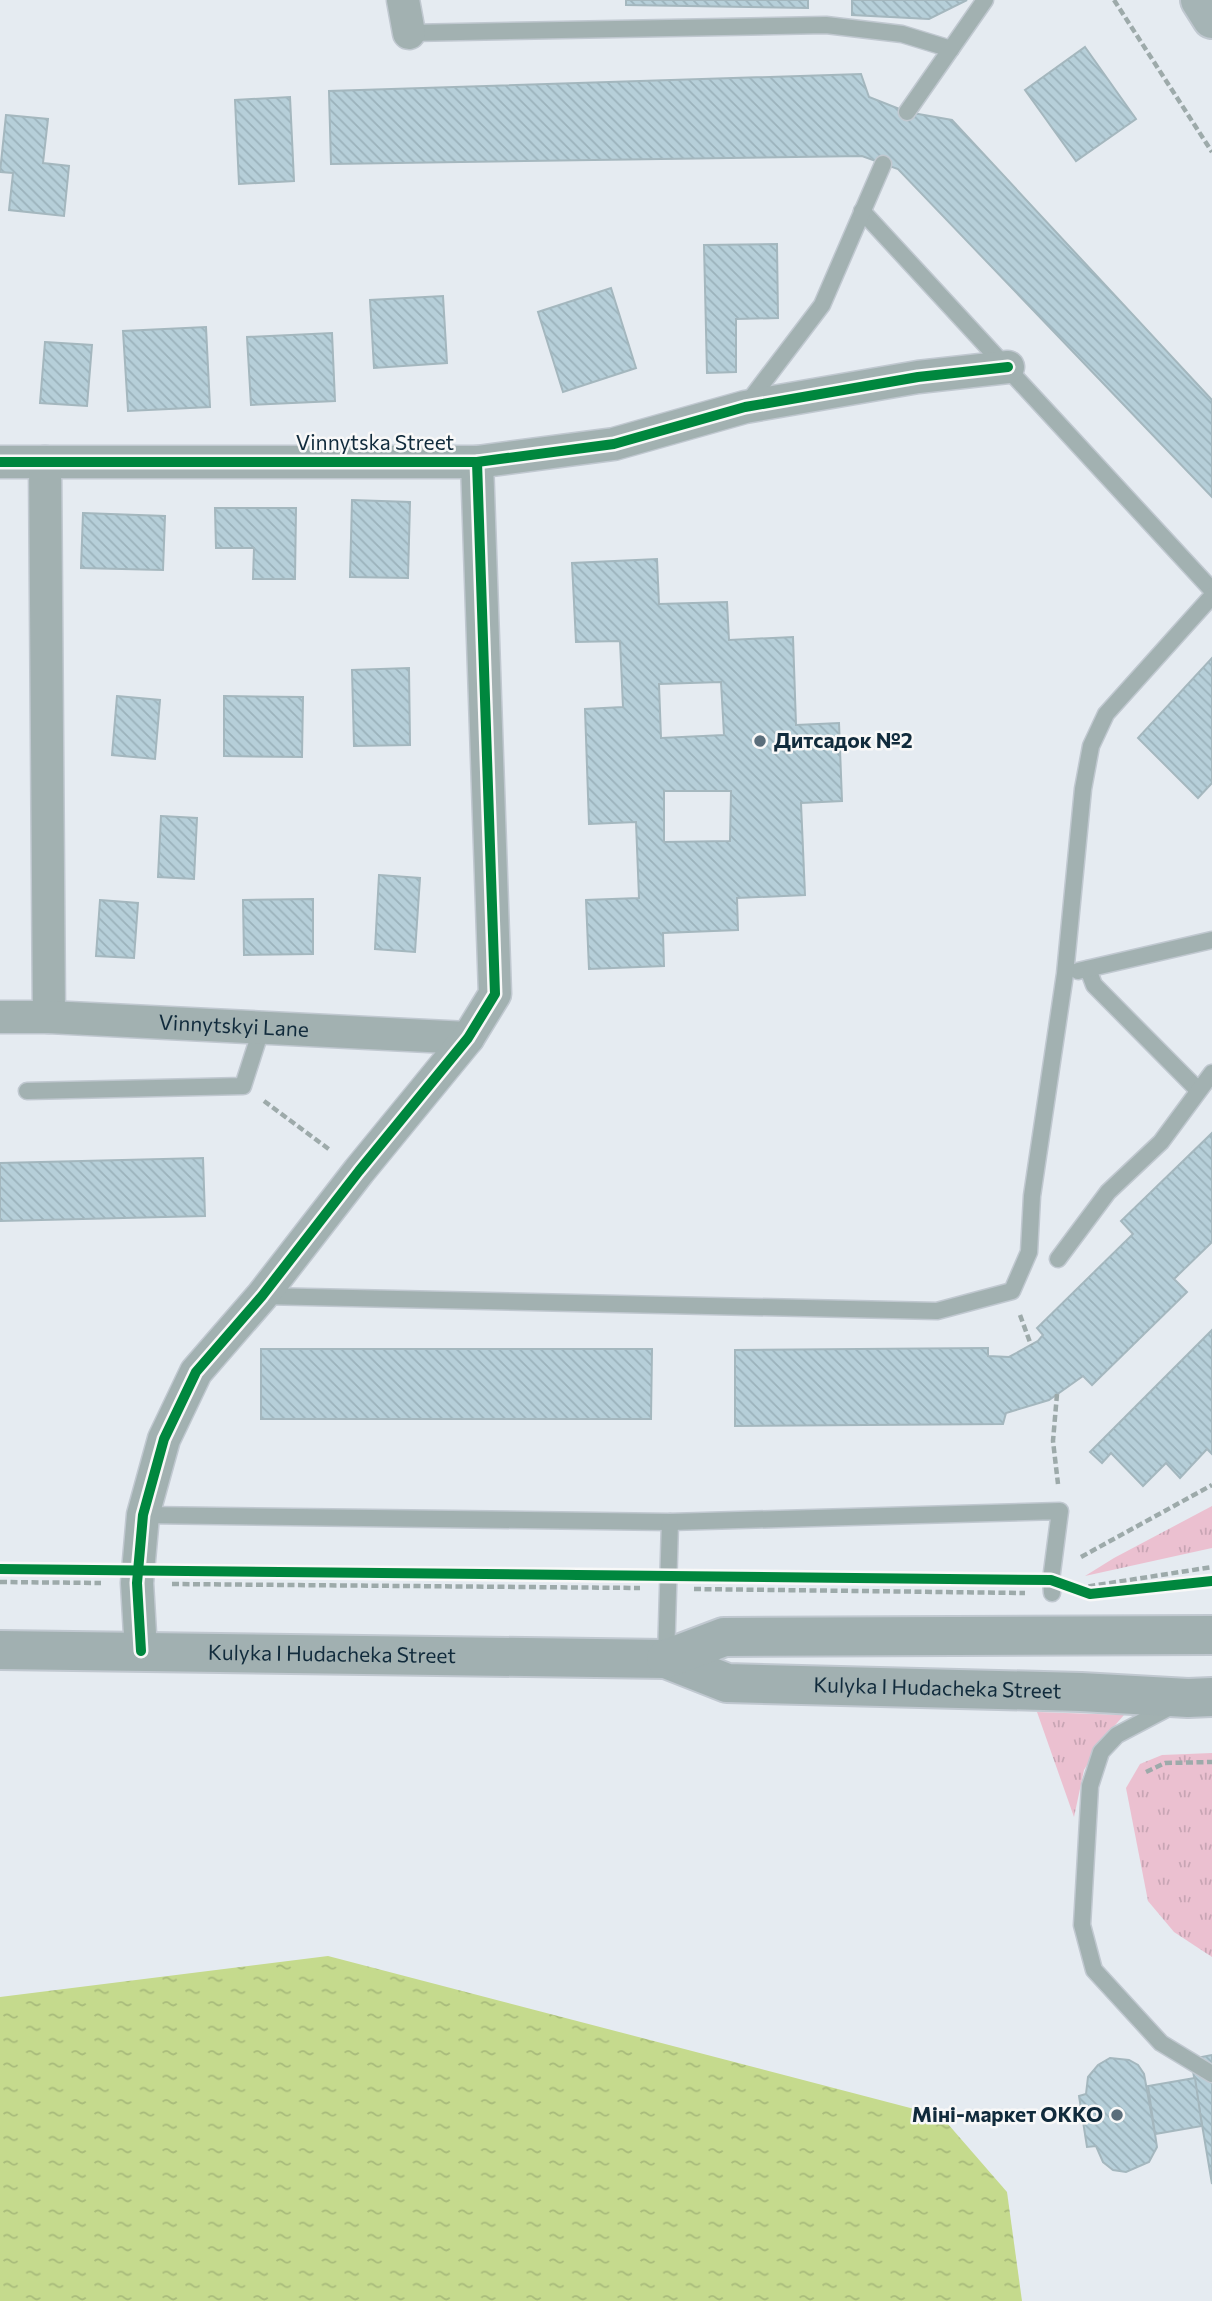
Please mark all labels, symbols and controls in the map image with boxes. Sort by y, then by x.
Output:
street label: Vinnytska Street [296,429,454,454]
place label: Дитсадок №2 [774,727,913,752]
marker: Дитсадок №2 [752,733,768,749]
street label: Vinnytskyi Lane [158,1009,310,1041]
street label: Kulyka I Hudacheka Street [208,1639,456,1667]
street label: Kulyka I Hudacheka Street [813,1671,1062,1702]
place label: Міні-маркет ОККО [912,2101,1103,2126]
marker: Міні-маркет ОККО [1109,2107,1125,2123]

